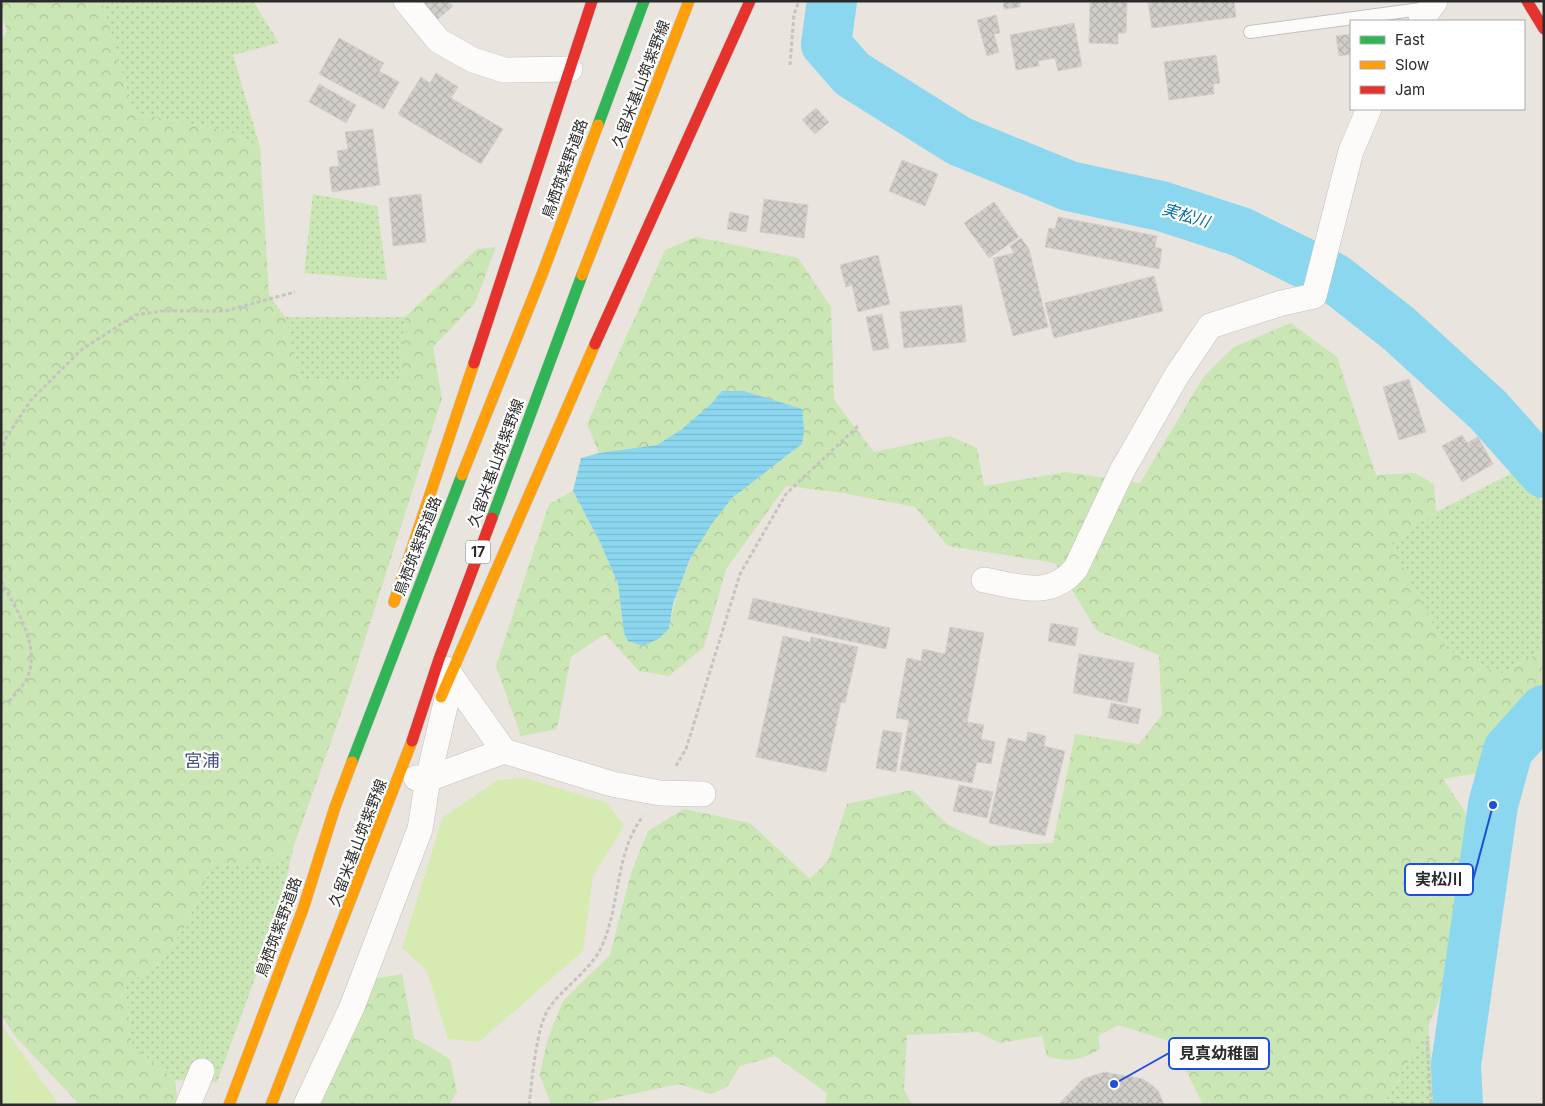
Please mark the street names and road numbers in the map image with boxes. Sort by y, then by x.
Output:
street label: 久留米基山筑紫野線 [607,17,674,150]
street label: 鳥栖筑紫野道路 [538,116,591,221]
street label: 久留米基山筑紫野線 [464,396,528,530]
street label: 鳥栖筑紫野道路 [390,493,445,598]
road number: 17 [466,540,490,564]
street label: 久留米基山筑紫野線 [324,776,391,909]
street label: 鳥栖筑紫野道路 [252,874,305,979]

